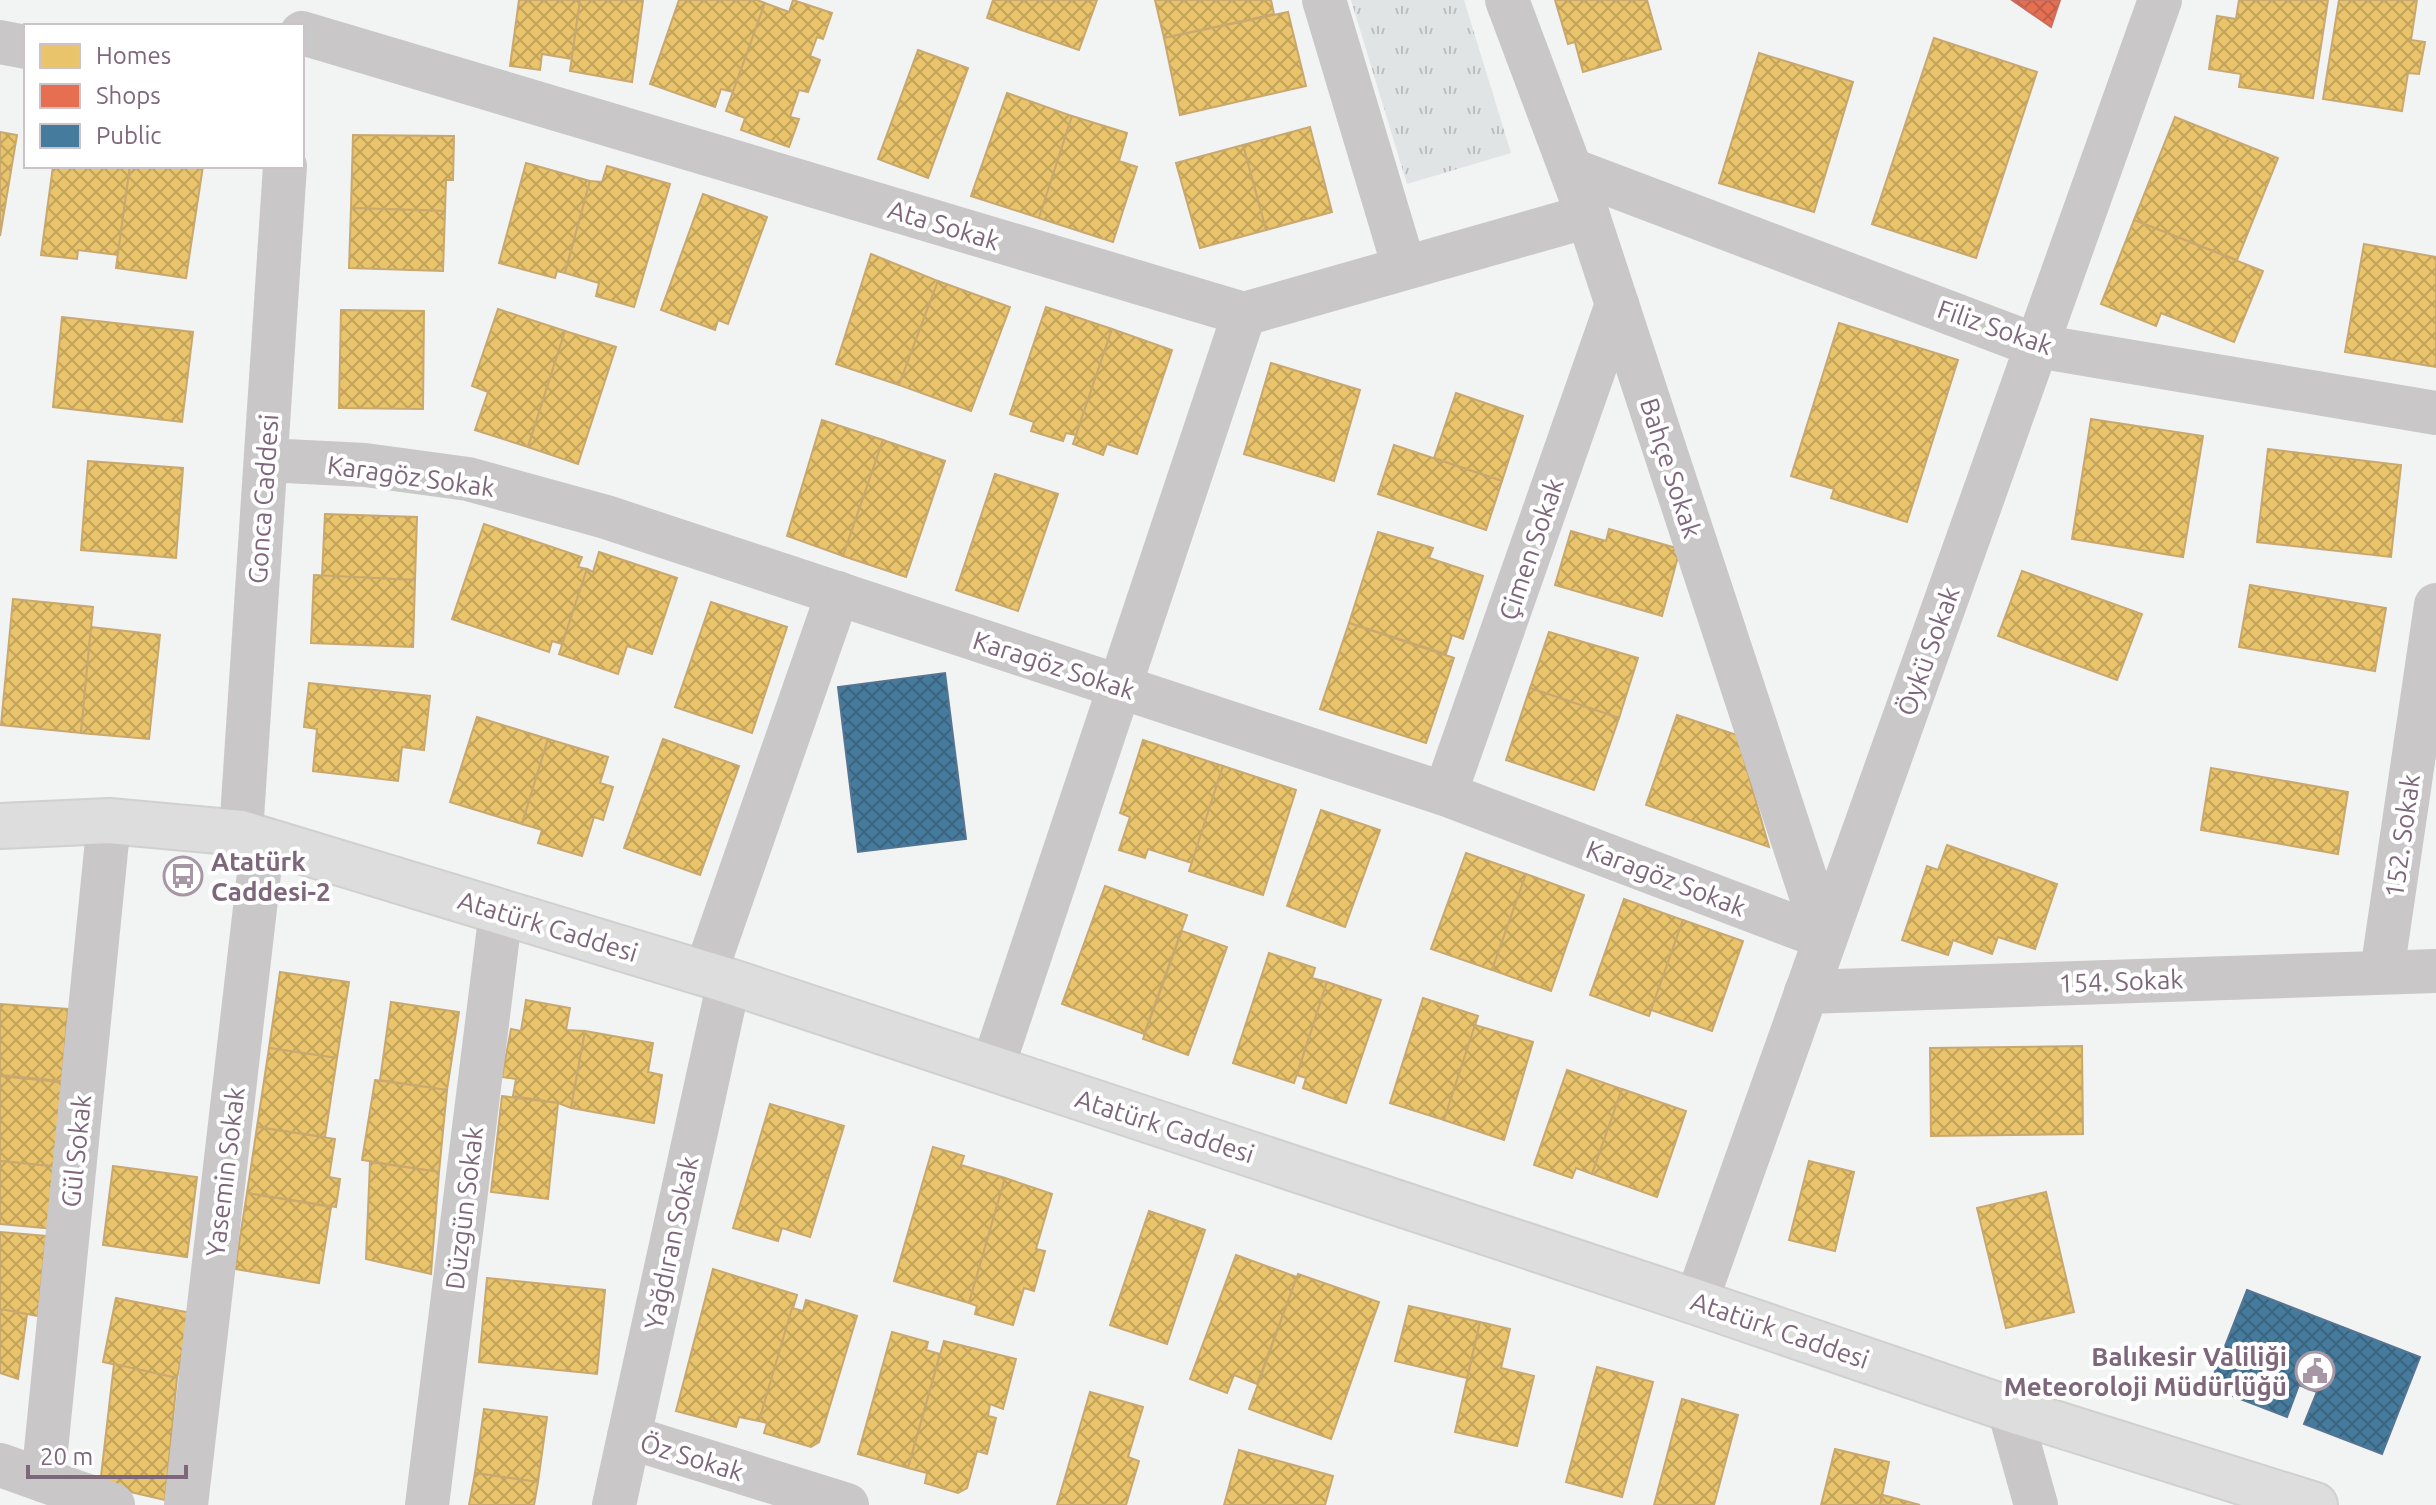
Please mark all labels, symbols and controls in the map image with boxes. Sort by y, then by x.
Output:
legend [24,24,304,168]
text: Homes [96,42,171,69]
text: Shops [96,82,161,109]
text: Public [96,122,161,149]
street label: Ata Sokak [885,194,1003,256]
street label: Filiz Sokak [1934,294,2056,360]
street label: Bahçe Sokak [1635,394,1707,542]
street label: Gonca Caddesi [243,413,283,585]
street label: Karagöz Sokak [325,450,497,502]
street label: Çimen Sokak [1493,474,1569,624]
street label: Öykü Sokak [1891,583,1965,719]
street label: Karagöz Sokak [969,625,1139,705]
street label: 152. Sokak [2379,772,2425,900]
street label: Karagöz Sokak [1582,834,1750,922]
place label: Atatürk Caddesi-2 [211,847,331,906]
bus stop icon: Atatürk Caddesi-2 [162,855,204,897]
street label: Atatürk Caddesi [455,885,641,967]
street label: 154. Sokak [2058,964,2184,998]
street label: Atatürk Caddesi [1072,1083,1258,1169]
street label: Yasemin Sokak [200,1085,250,1259]
street label: Gül Sokak [56,1093,96,1209]
street label: Düzgün Sokak [440,1125,488,1291]
street label: Yağdıran Sokak [638,1154,704,1332]
street label: Atatürk Caddesi [1687,1286,1873,1374]
place label: Balıkesir Valiliği Meteoroloji Müdürlüğü [2004,1342,2287,1401]
public building icon: Balıkesir Valiliği Meteoroloji Müdürlüğü [2294,1350,2336,1392]
street label: Öz Sokak [637,1428,747,1486]
scale bar [28,1429,186,1479]
text: 20 m [40,1443,93,1470]

